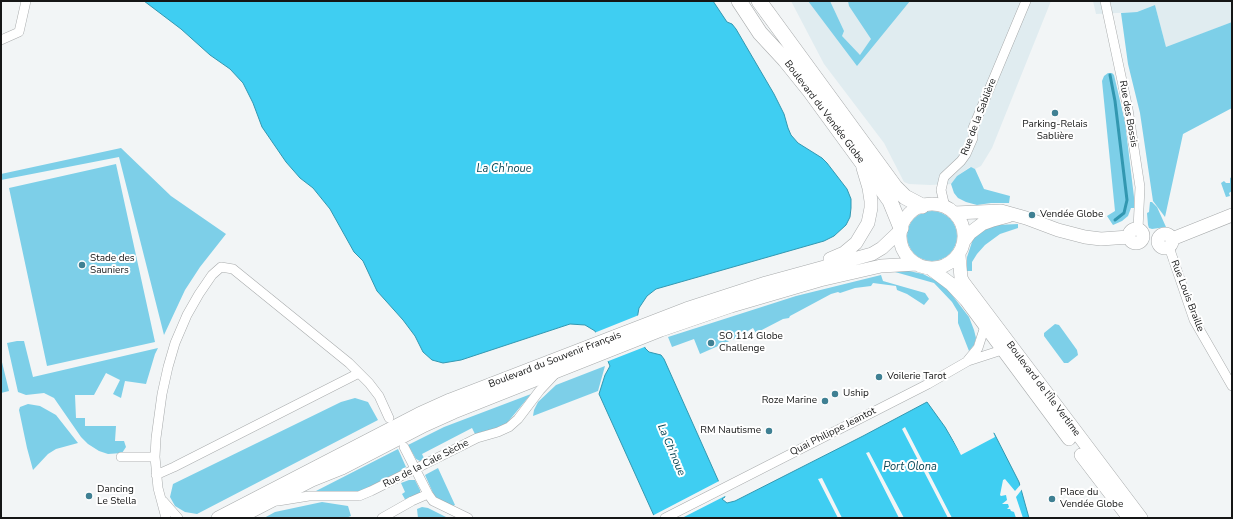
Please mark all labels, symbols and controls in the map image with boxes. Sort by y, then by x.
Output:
street label: Boulevard du Vendée Globe [781,58,867,166]
street label: Rue de la Sablière [959,77,999,157]
street label: Rue des Bossis [1116,80,1140,148]
marker: Parking-Relais Sablière [1050,108,1060,118]
place label: Parking-Relais Sablière [1022,119,1088,142]
water label: La Ch'noue [476,162,532,176]
place label: Vendée Globe [1040,209,1103,221]
marker: Vendée Globe [1027,210,1037,220]
place label: Stade des Sauniers [90,253,135,276]
street label: Rue Louis Braille [1168,259,1206,333]
marker: Stade des Sauniers [77,260,87,270]
street label: Boulevard du Souvenir Français [487,329,623,391]
place label: SO 114 Globe Challenge [719,331,783,354]
marker: SO 114 Globe Challenge [706,338,716,348]
street label: Boulevard de l'Île Vertime [1003,339,1083,439]
place label: Voilerie Tarot [887,371,946,383]
marker: Voilerie Tarot [874,372,884,382]
place label: Uship [843,388,869,400]
marker: Uship [830,389,840,399]
place label: Roze Marine [762,395,817,407]
marker: Roze Marine [820,396,830,406]
street label: Quai Philippe Jeantot [788,405,878,459]
water label: La Ch'noue [654,422,688,478]
place label: RM Nautisme [700,425,761,437]
marker: RM Nautisme [764,426,774,436]
street label: Rue de la Cale Sèche [381,437,471,491]
water label: Port Olona [883,460,937,474]
place label: Dancing Le Stella [97,484,136,508]
place label: Place du Vendée Globe [1060,487,1123,510]
marker: Dancing Le Stella [84,491,94,501]
marker: Place du Vendée Globe [1047,494,1057,504]

